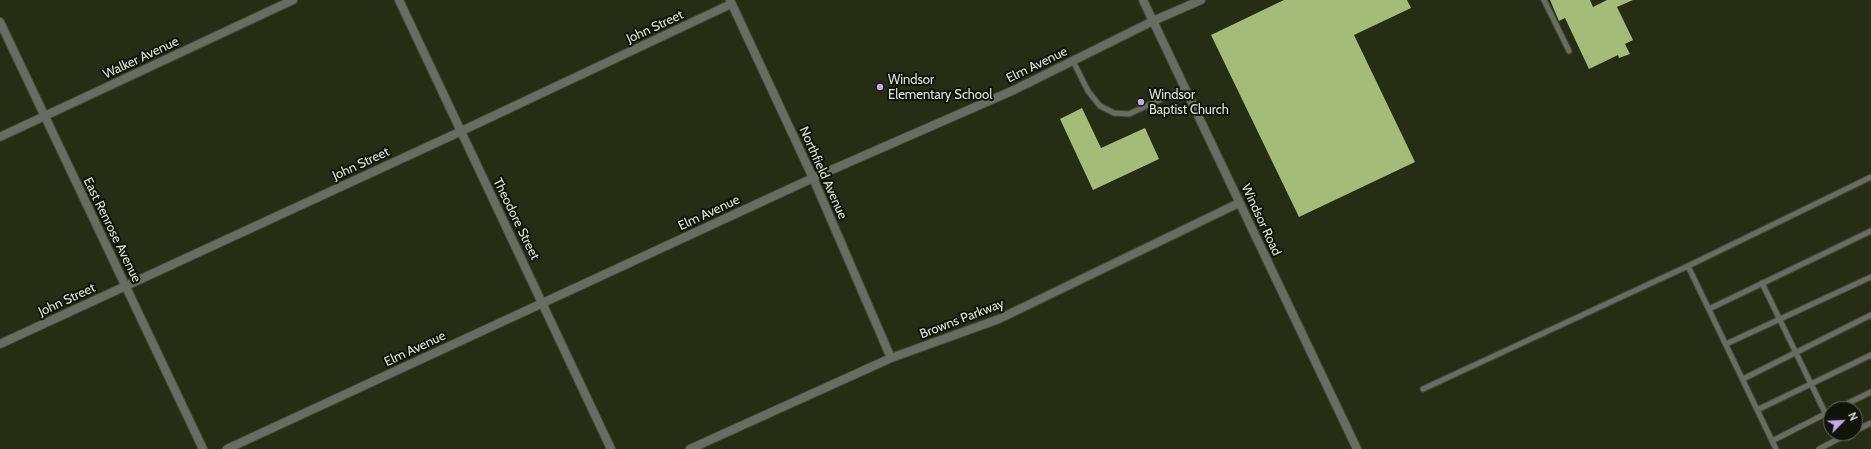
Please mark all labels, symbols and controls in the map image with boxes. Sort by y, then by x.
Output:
street label: John Street [624,7,686,47]
street label: Walker Avenue [101,34,181,82]
street label: Elm Avenue [1004,44,1070,86]
place label: Windsor Elementary School [888,72,992,103]
marker: Windsor Elementary School [875,82,885,92]
place label: Windsor Baptist Church [1149,87,1229,118]
marker: Windsor Baptist Church [1136,97,1146,107]
street label: Northfield Avenue [796,124,850,222]
street label: John Street [330,144,392,184]
street label: East Renrose Avenue [80,175,144,285]
street label: Theodore Street [489,176,543,262]
street label: Windsor Road [1238,182,1284,258]
street label: Elm Avenue [676,192,742,234]
street label: John Street [36,280,98,320]
street label: Browns Parkway [918,296,1006,342]
street label: Elm Avenue [382,328,448,370]
north arrow [1823,401,1863,441]
text: N [1845,410,1861,423]

